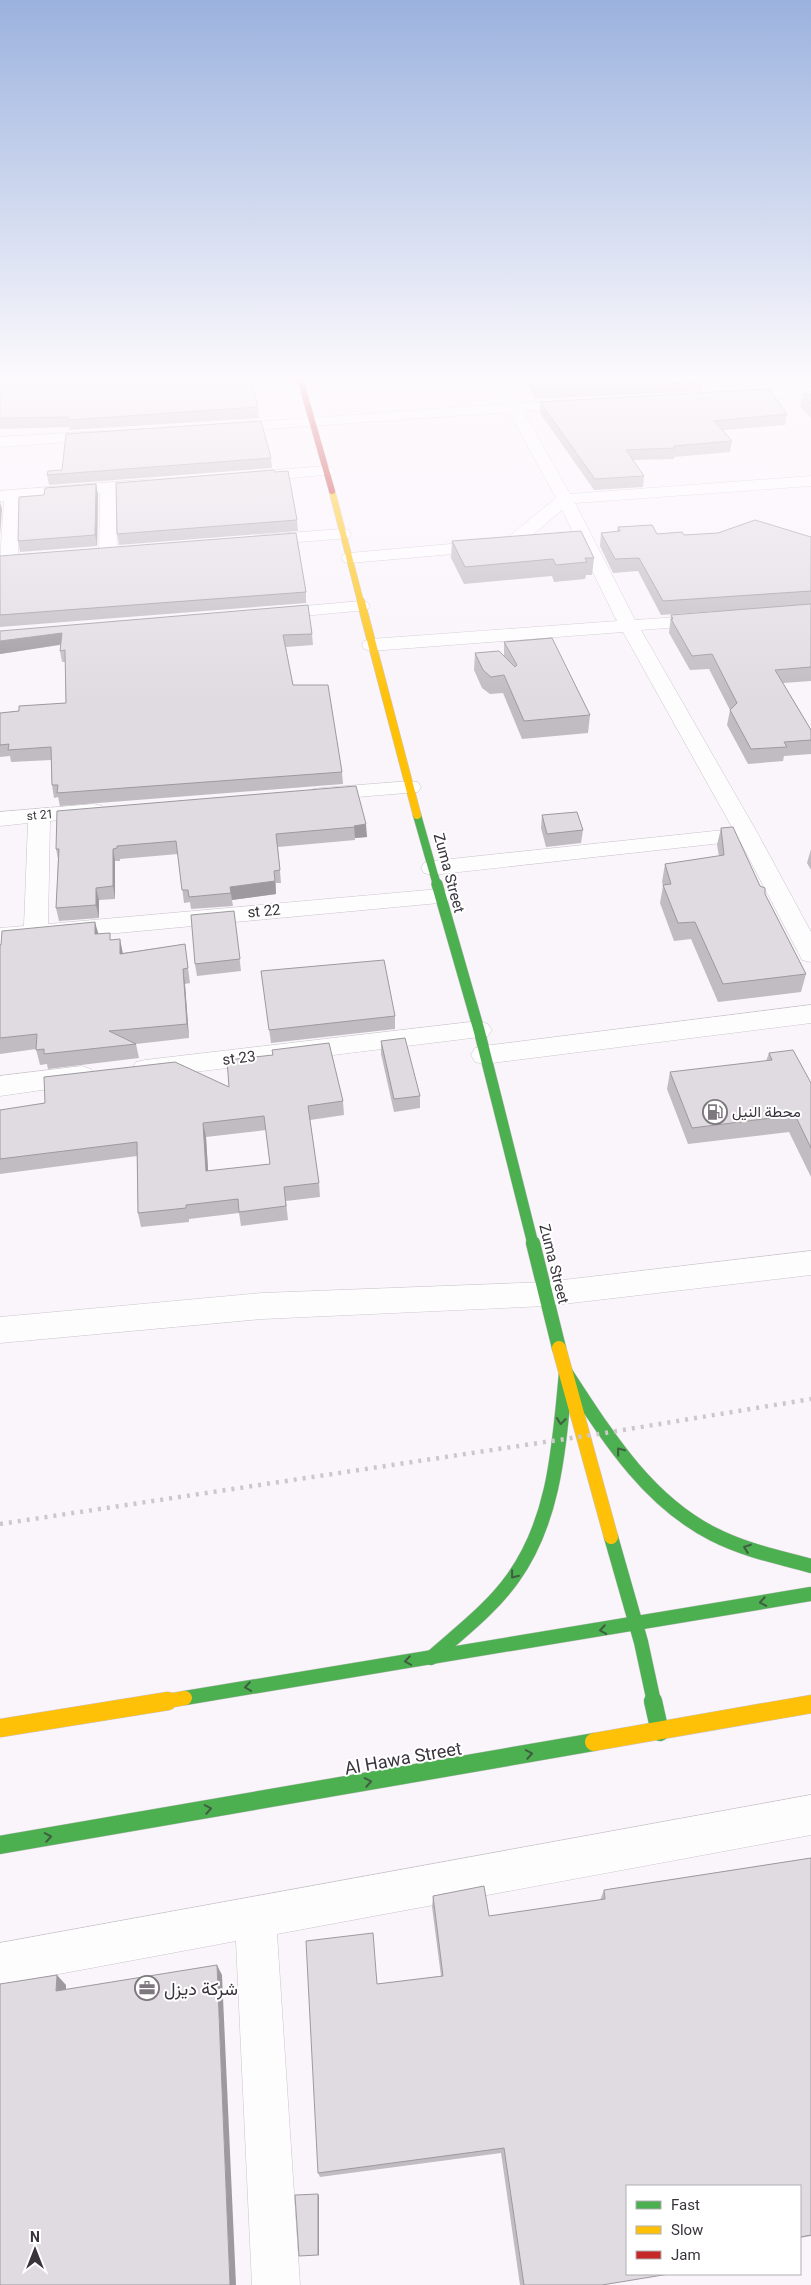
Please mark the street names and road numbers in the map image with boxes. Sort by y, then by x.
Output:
street label: st 21 [26,807,54,823]
street label: Zuma Street [430,831,468,915]
street label: st 22 [247,901,281,921]
street label: st 23 [221,1047,257,1069]
street label: Zuma Street [535,1222,573,1306]
street label: Al Hawa Street [343,1737,463,1779]

